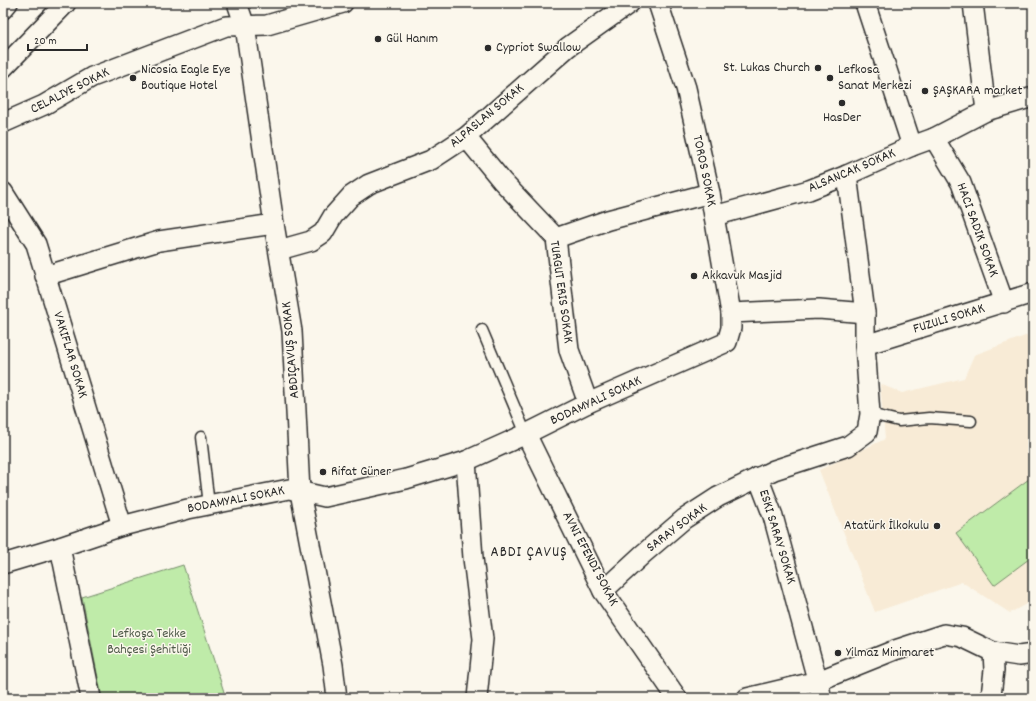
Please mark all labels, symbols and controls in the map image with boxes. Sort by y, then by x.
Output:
scale bar [28,26,87,52]
place label: Gül Hanım [386,29,438,49]
text: 20 m [34,33,57,50]
marker: Gül Hanım [373,34,383,44]
place label: Cypriot Swallow [496,38,581,58]
marker: Cypriot Swallow [483,43,493,53]
place label: St. Lukas Church [723,58,810,78]
place label: Nicosia Eagle Eye Boutique Hotel [141,60,231,96]
place label: Lefkosa Sanat Merkezi [838,60,912,96]
street label: CELALIYE SOKAK [27,62,113,119]
marker: St. Lukas Church [813,63,823,73]
marker: Nicosia Eagle Eye Boutique Hotel [128,73,138,83]
marker: Lefkosa Sanat Merkezi [825,73,835,83]
street label: ALPASLAN SOKAK [445,78,529,153]
place label: ŞAŞKARA market [933,81,1022,101]
marker: ŞAŞKARA market [920,86,930,96]
marker: HasDer [837,98,847,108]
place label: HasDer [823,108,862,128]
street label: TOROS SOKAK [687,133,721,209]
street label: ALSANCAK SOKAK [805,143,899,198]
street label: HACI SADIK SOKAK [951,180,1004,280]
street label: TURGUT ERIS SOKAK [544,239,578,345]
place label: Akkavuk Masjid [702,266,782,286]
marker: Akkavuk Masjid [689,271,699,281]
street label: FUZULI SOKAK [911,298,988,339]
street label: ABDIÇAVUŞ SOKAK [277,300,305,399]
street label: VAKIFLAR SOKAK [47,309,93,401]
street label: BODAMYALI SOKAK [547,371,645,431]
place label: Rifat Güner [331,462,392,482]
marker: Rifat Güner [318,467,328,477]
street label: BODAMYALI SOKAK [186,481,287,519]
street label: ESKI SARAY SOKAK [753,487,801,587]
street label: SARAY SOKAK [642,498,712,557]
street label: AVNI EFENDI SOKAK [557,508,624,610]
place label: Atatürk İlkokulu [844,516,929,536]
marker: Atatürk İlkokulu [932,521,942,531]
district label: ABDI ÇAVUŞ [491,542,567,564]
park label: Lefkoşa Tekke Bahçesi Şehitliği [107,624,191,660]
place label: Yilmaz Minimaret [846,643,934,663]
marker: Yilmaz Minimaret [833,648,843,658]

